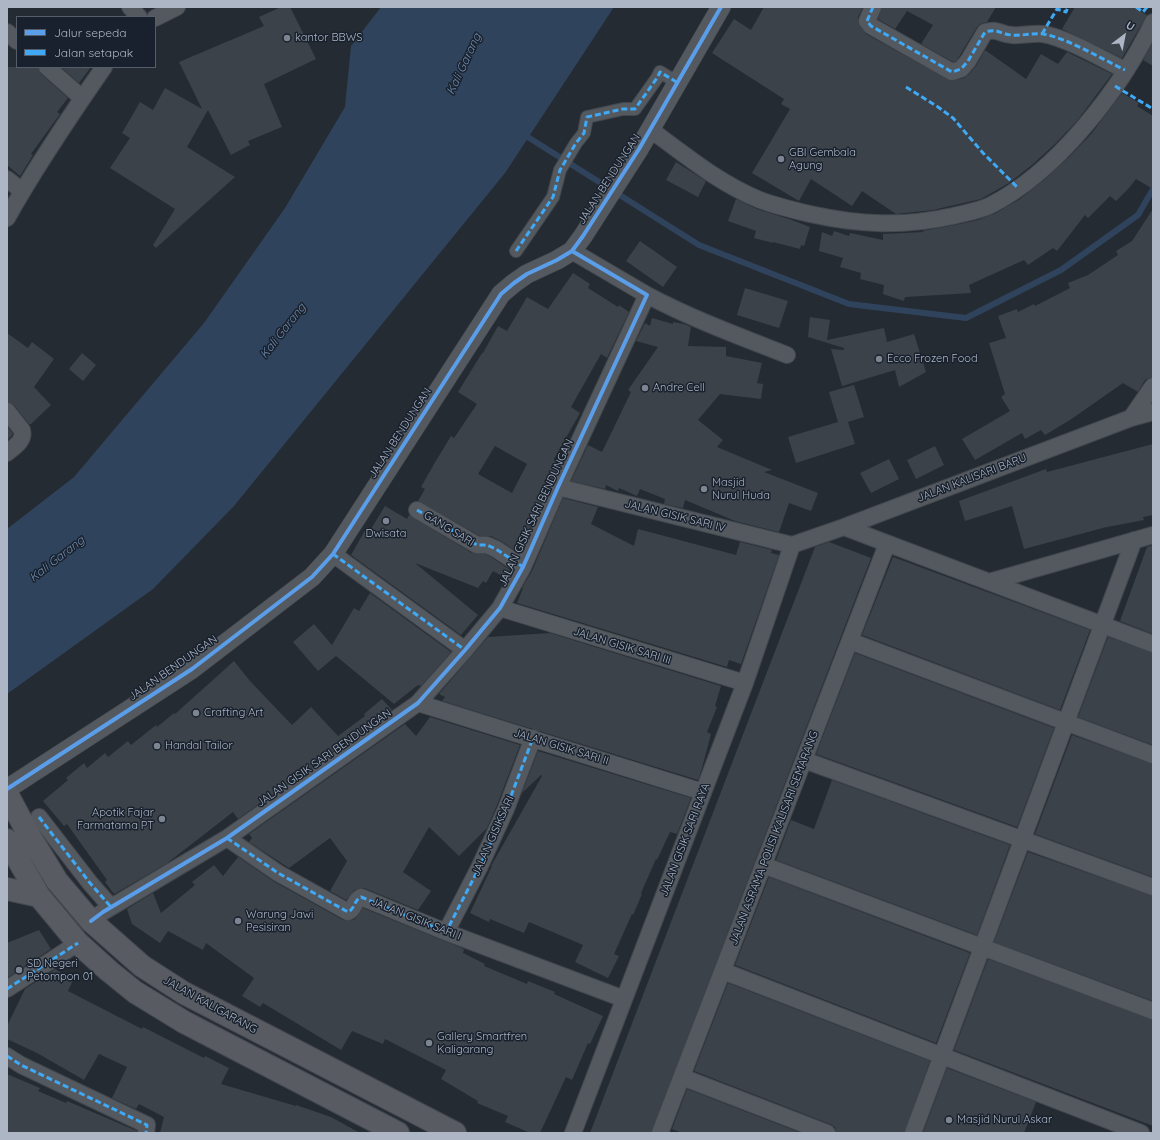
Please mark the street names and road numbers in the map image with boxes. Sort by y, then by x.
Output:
street label: JALAN BENDUNGAN [575,131,643,227]
street label: JALAN BENDUNGAN [366,385,434,481]
street label: JALAN GISIK SARI BENDUNGAN [496,437,576,589]
street label: JALAN KALISARI BARU [915,451,1029,505]
street label: JALAN GISIK SARI IV [623,497,727,535]
street label: GANG SARI [421,509,477,549]
street label: JALAN GISIK SARI III [571,625,673,667]
street label: JALAN BENDUNGAN [126,632,220,704]
street label: JALAN GISIK SARI BENDUNGAN [254,706,394,810]
street label: JALAN GISIK SARI II [512,726,610,768]
street label: JALAN ASRAMA POLISI KALISARI SEMARANG [727,729,821,947]
street label: JALAN GISIK SARI RAYA [657,782,713,898]
street label: JALAN GISIKSARI [469,793,517,879]
street label: JALAN GISIK SARI I [369,895,463,943]
street label: JALAN KALIGARANG [161,974,259,1036]

